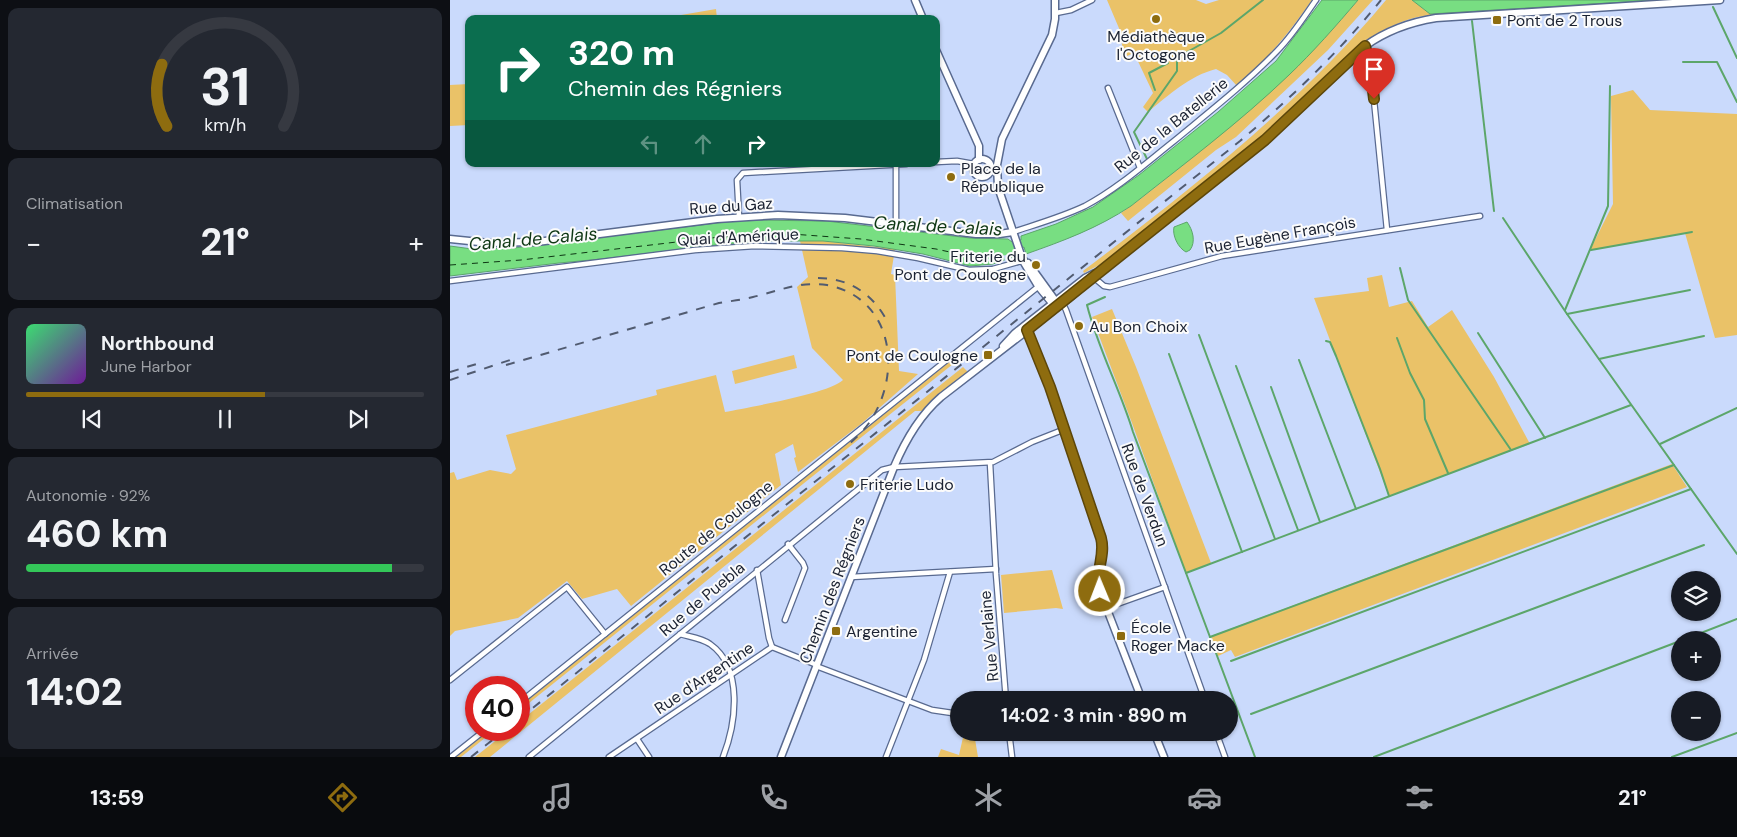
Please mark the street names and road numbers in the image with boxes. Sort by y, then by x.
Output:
street label: Rue de la Batellerie [1110,73,1232,177]
street label: Rue du Gaz [689,193,773,219]
street label: Rue Eugène François [1203,211,1357,259]
street label: Quai d'Amérique [677,223,799,251]
street label: Rue de Verdun [1117,441,1173,549]
street label: Route de Coulogne [655,476,777,580]
street label: Chemin des Régniers [794,514,870,666]
street label: Rue de Puebla [655,557,749,641]
street label: Rue Verlaine [975,590,1003,682]
street label: Rue d'Argentine [650,637,758,719]

